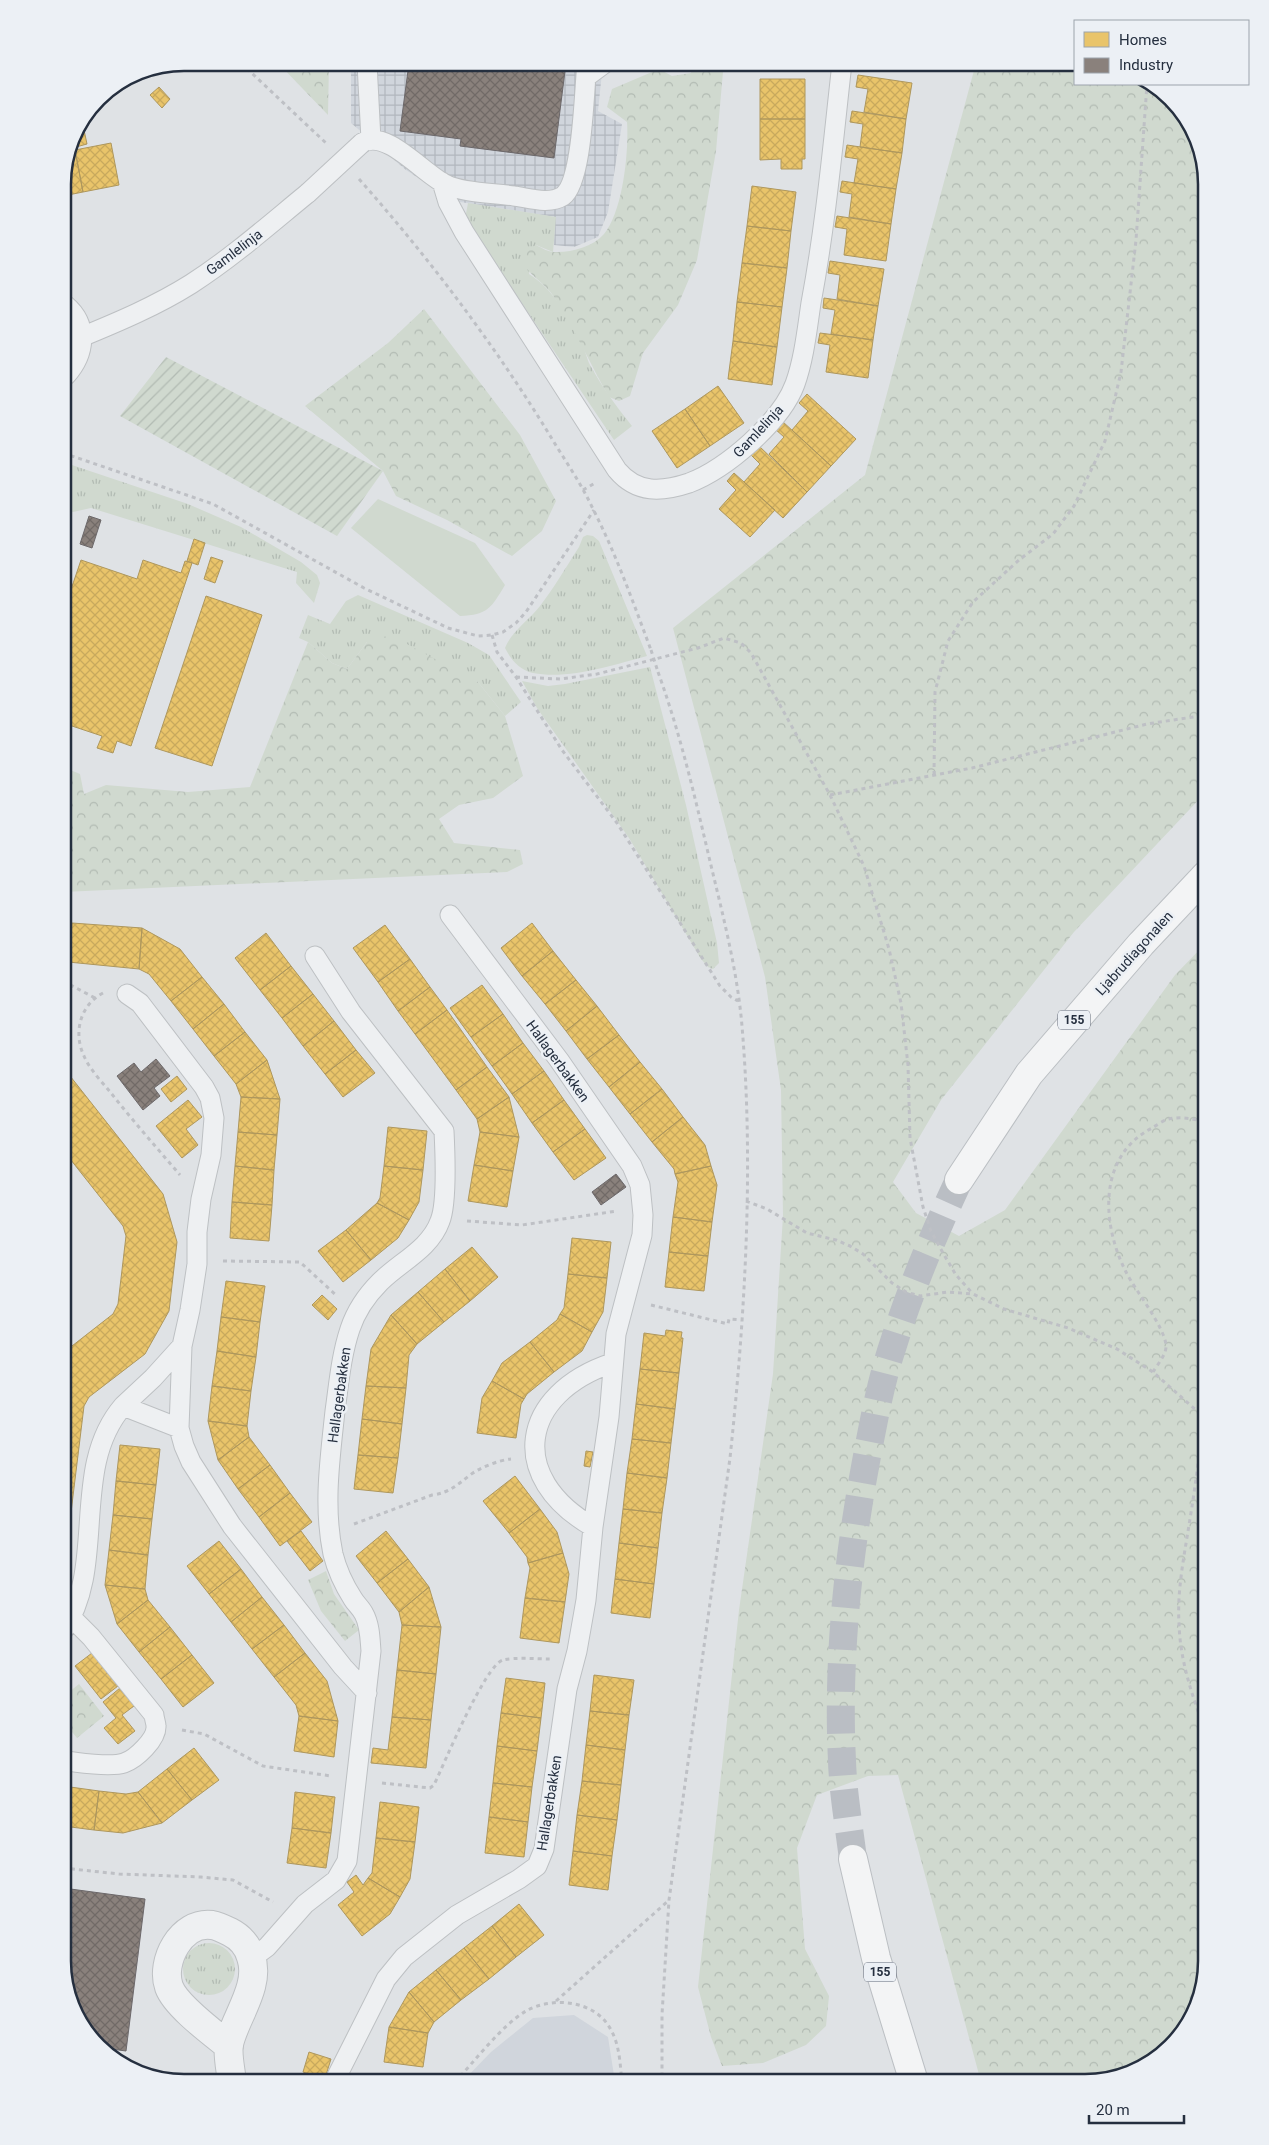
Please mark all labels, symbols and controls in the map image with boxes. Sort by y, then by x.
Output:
legend [1074,20,1249,85]
text: Homes [1119,31,1167,49]
text: Industry [1119,56,1173,74]
street label: Gamlelinja [203,226,265,278]
street label: Gamlelinja [730,401,786,461]
street label: Ljabrudiagonalen [1092,908,1176,998]
road number: 155 [1058,1010,1090,1030]
street label: Hallagerbakken [523,1017,593,1105]
street label: Hallagerbakken [324,1346,354,1444]
street label: Hallagerbakken [534,1754,564,1852]
road number: 155 [864,1962,896,1981]
scale bar [1089,2092,1184,2124]
text: 20 m [1096,2101,1130,2119]

